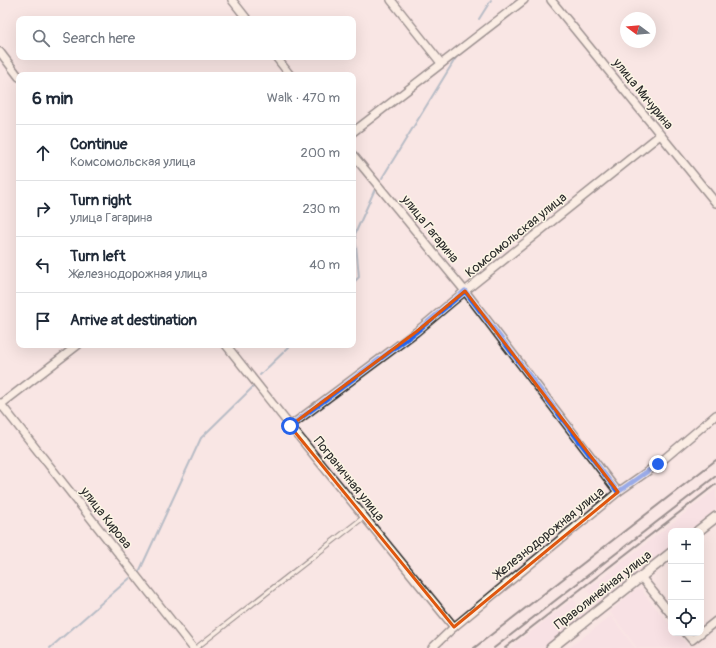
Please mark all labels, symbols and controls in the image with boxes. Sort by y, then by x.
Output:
north arrow [620,12,656,48]
search box [16,16,356,60]
icon: search [30,27,52,49]
text: Search here [62,29,135,48]
street label: улица Мичурина [609,54,677,133]
text: 6 min [32,88,73,109]
text: Walk · 470 m [267,90,340,106]
text: Continue [70,135,128,154]
icon: ahead [32,142,54,164]
text: 200 m [301,145,340,161]
text: Комсомольская улица [70,154,196,170]
street label: Комсомольская улица [462,189,570,281]
text: Turn right [70,191,131,210]
street label: улица Гагарина [397,191,462,266]
icon: right [32,198,54,220]
text: 230 m [303,201,340,217]
text: улица Гагарина [70,210,152,226]
text: Turn left [70,247,126,266]
icon: left [32,254,54,276]
text: 40 m [309,257,340,273]
text: Железнодорожная улица [70,266,207,282]
icon: arrive [32,310,54,332]
text: Arrive at destination [70,311,197,330]
route start [281,417,299,435]
street label: Пограничная улица [310,434,388,524]
route end [649,455,667,473]
street label: улица Кирова [76,483,135,552]
street label: Железнодорожная улица [489,484,607,584]
map controls [668,528,704,636]
button: + [668,528,704,564]
street label: Праволинейная улица [551,547,655,633]
button: − [668,564,704,600]
button: locate [668,600,704,636]

